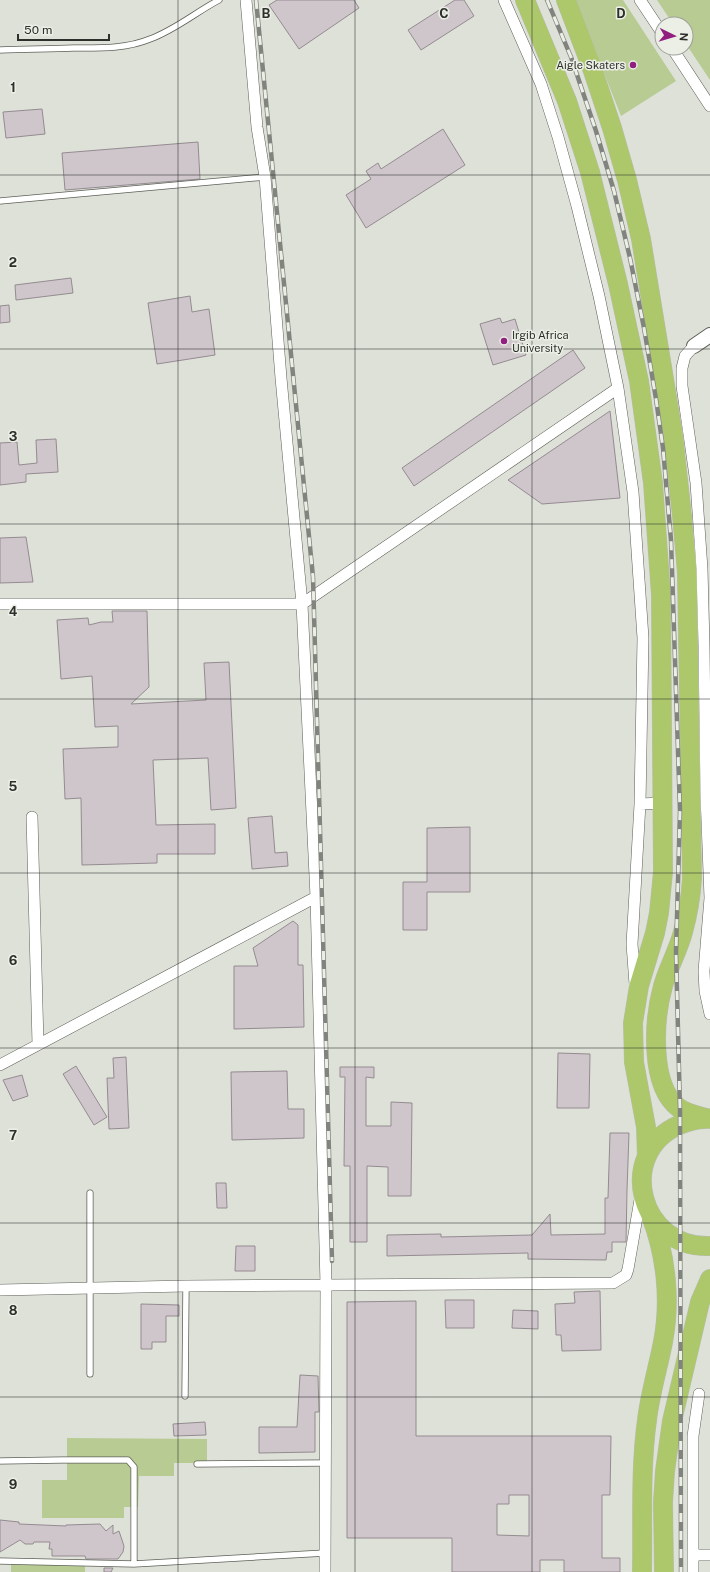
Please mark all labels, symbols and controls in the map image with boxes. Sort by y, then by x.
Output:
text: B [262,6,271,21]
text: C [439,6,449,21]
text: D [616,6,626,21]
scale bar [18,16,109,42]
north arrow [654,16,694,56]
text: 50 m [24,23,52,37]
text: N [678,32,690,42]
place label: Aigle Skaters [556,59,625,71]
marker: Aigle Skaters [628,60,638,70]
text: 1 [10,80,16,95]
text: 2 [9,255,17,270]
place label: Irgib Africa University [512,329,569,354]
marker: Irgib Africa University [499,336,509,346]
text: 3 [9,429,18,444]
text: 4 [9,604,18,619]
text: 5 [9,779,18,794]
text: 6 [9,953,18,968]
text: 7 [9,1128,17,1143]
text: 8 [9,1303,18,1318]
text: 9 [9,1477,17,1492]

